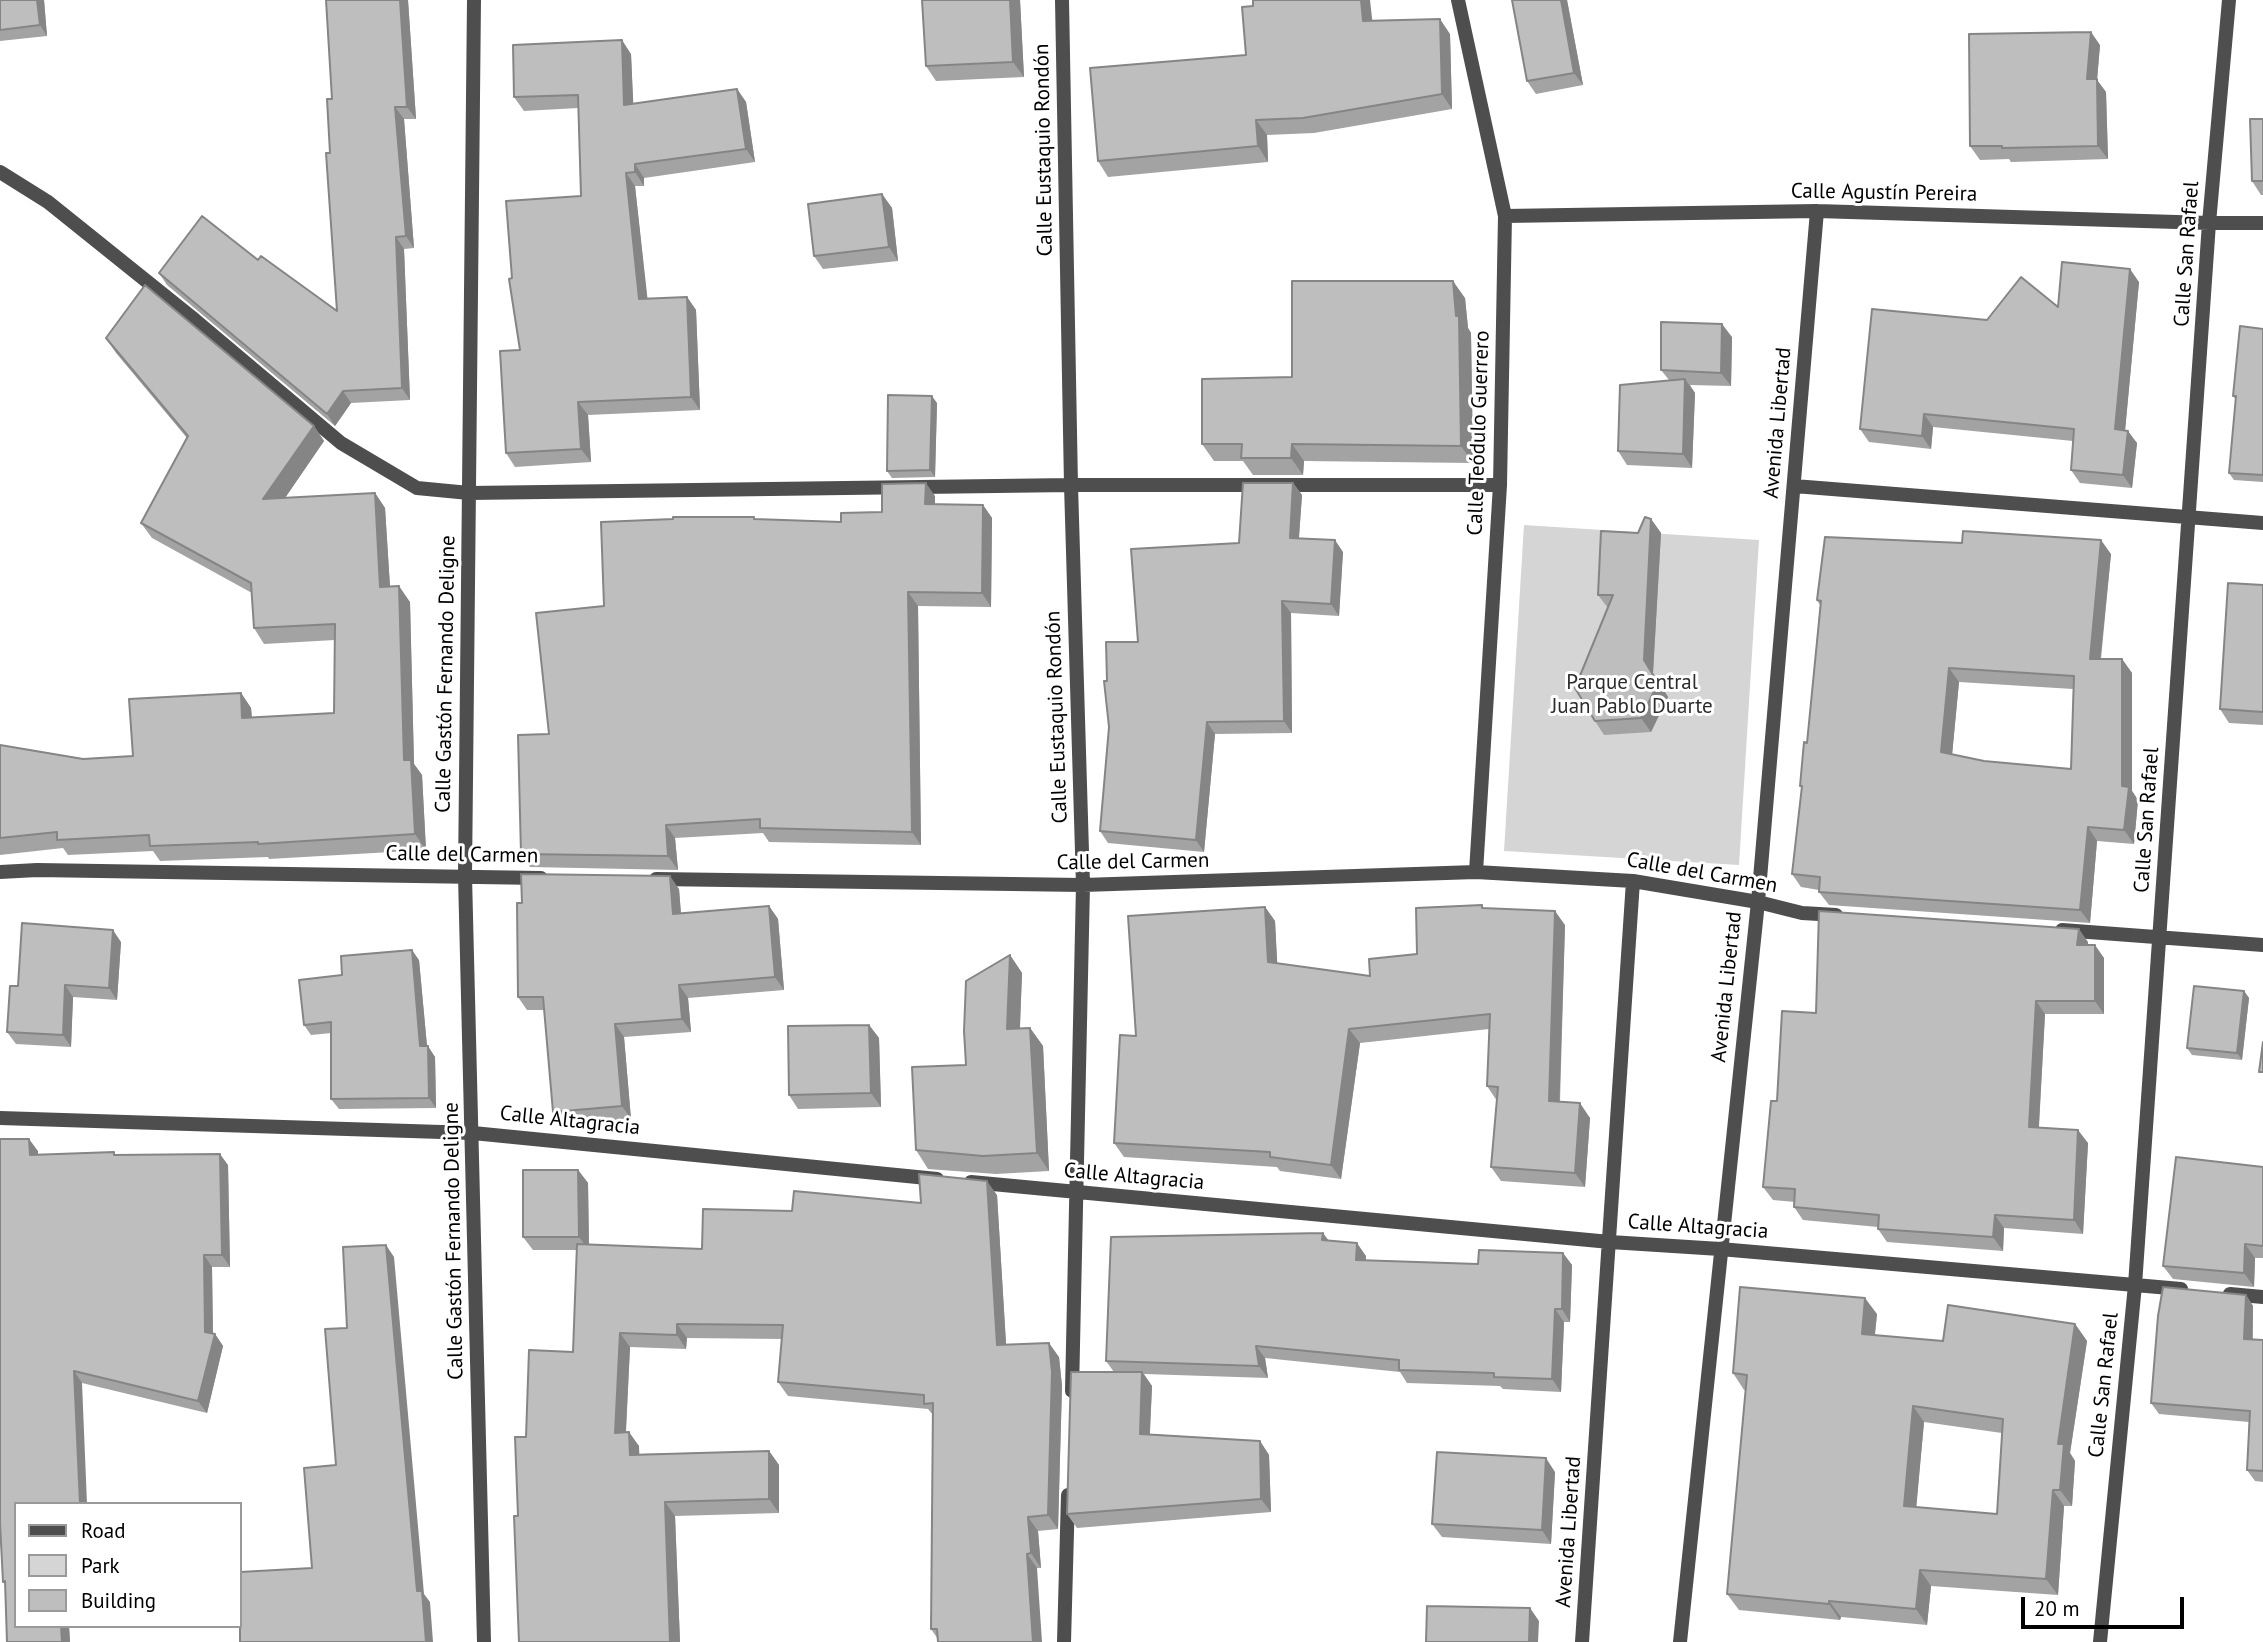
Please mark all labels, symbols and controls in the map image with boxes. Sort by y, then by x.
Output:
street label: Calle Eustaquio Rondón [1030,43,1058,257]
street label: Calle Agustín Pereira [1791,179,1977,207]
street label: Calle San Rafael [2169,180,2205,328]
street label: Calle Teódulo Guerrero [1463,330,1495,536]
street label: Avenida Libertad [1759,346,1797,500]
street label: Calle Gastón Fernando Deligne [431,535,461,813]
street label: Calle Eustaquio Rondón [1041,610,1073,824]
park label: Parque Central Juan Pablo Duarte [1551,670,1713,720]
street label: Calle San Rafael [2129,746,2165,894]
street label: Calle del Carmen [385,841,539,869]
street label: Calle del Carmen [1625,847,1779,899]
street label: Calle del Carmen [1056,848,1210,876]
street label: Avenida Libertad [1707,910,1747,1064]
street label: Calle Altagracia [499,1101,641,1141]
street label: Calle Gastón Fernando Deligne [439,1102,469,1380]
street label: Calle Altagracia [1063,1158,1205,1196]
street label: Calle Altagracia [1627,1210,1769,1244]
street label: Calle San Rafael [2084,1311,2124,1459]
street label: Avenida Libertad [1551,1455,1587,1609]
legend [14,1502,242,1628]
text: Road [81,1517,125,1544]
text: Park [81,1552,120,1579]
scale bar [2025,1582,2188,1626]
text: Building [81,1587,156,1614]
text: 20 m [2034,1595,2080,1622]

